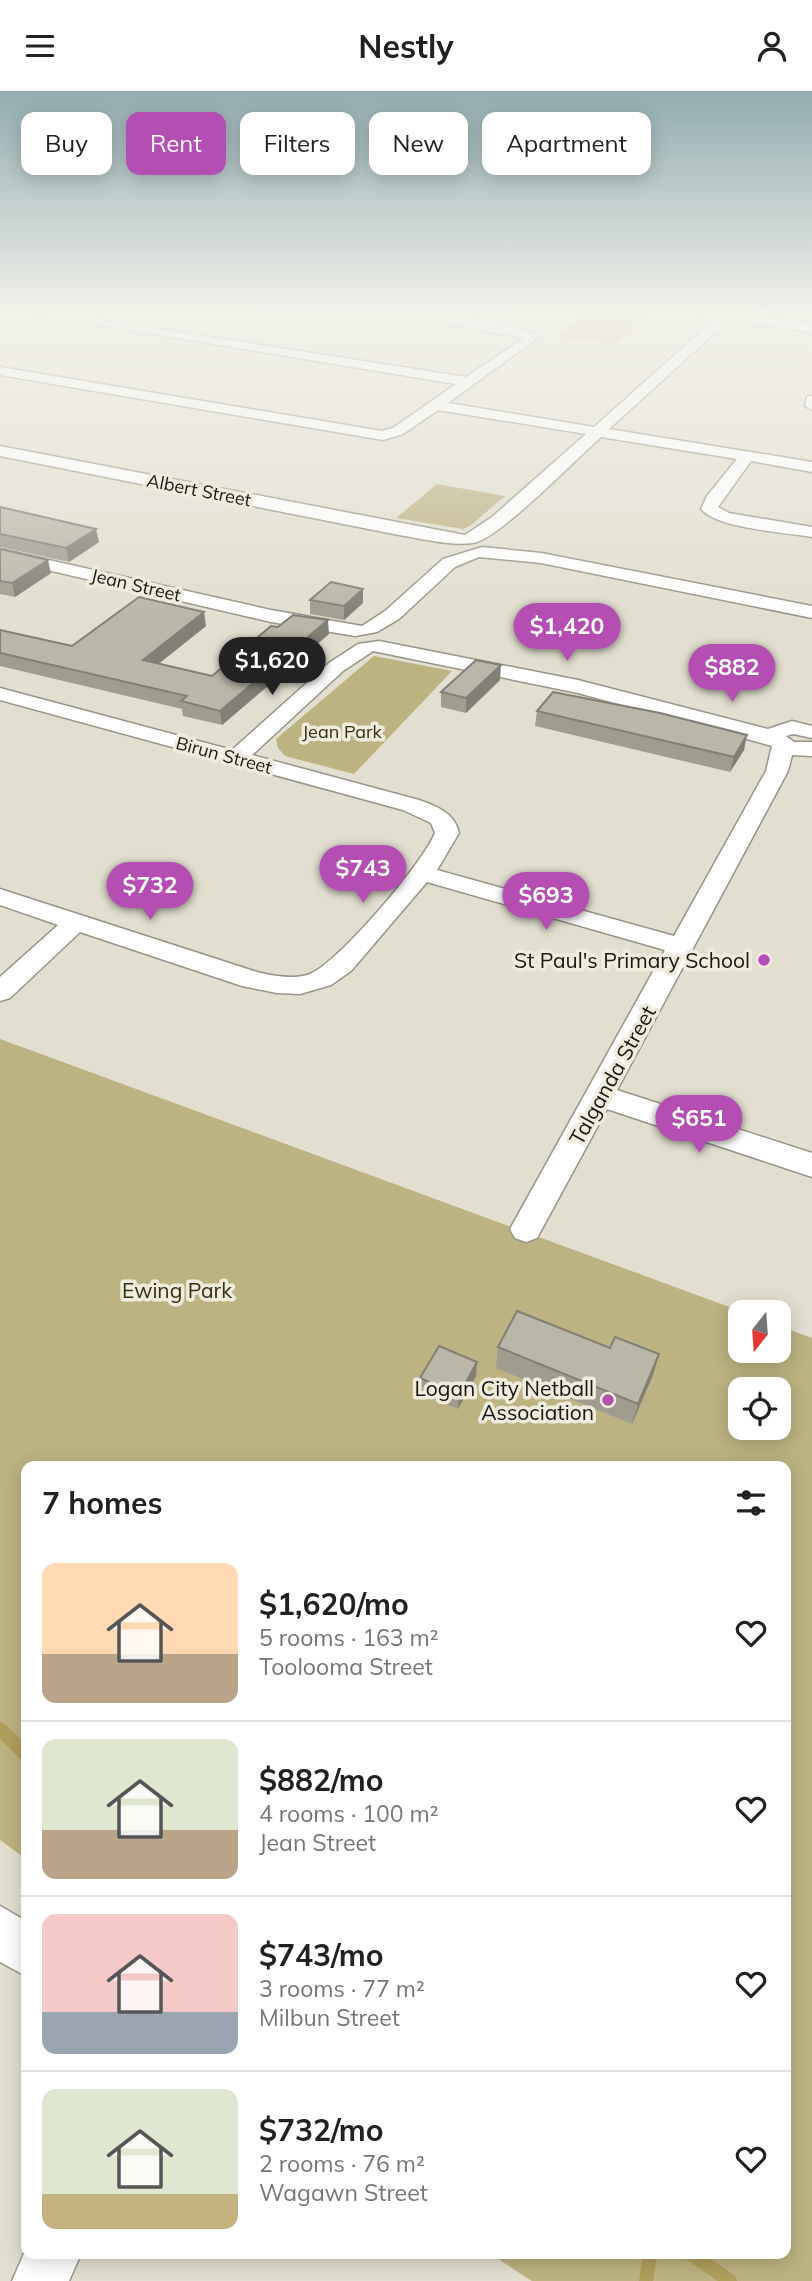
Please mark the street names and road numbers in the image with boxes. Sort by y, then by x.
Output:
street label: Albert Street [145,469,253,511]
street label: Jean Street [89,563,183,607]
street label: Birun Street [173,731,275,779]
street label: Talganda Street [563,1001,661,1149]

